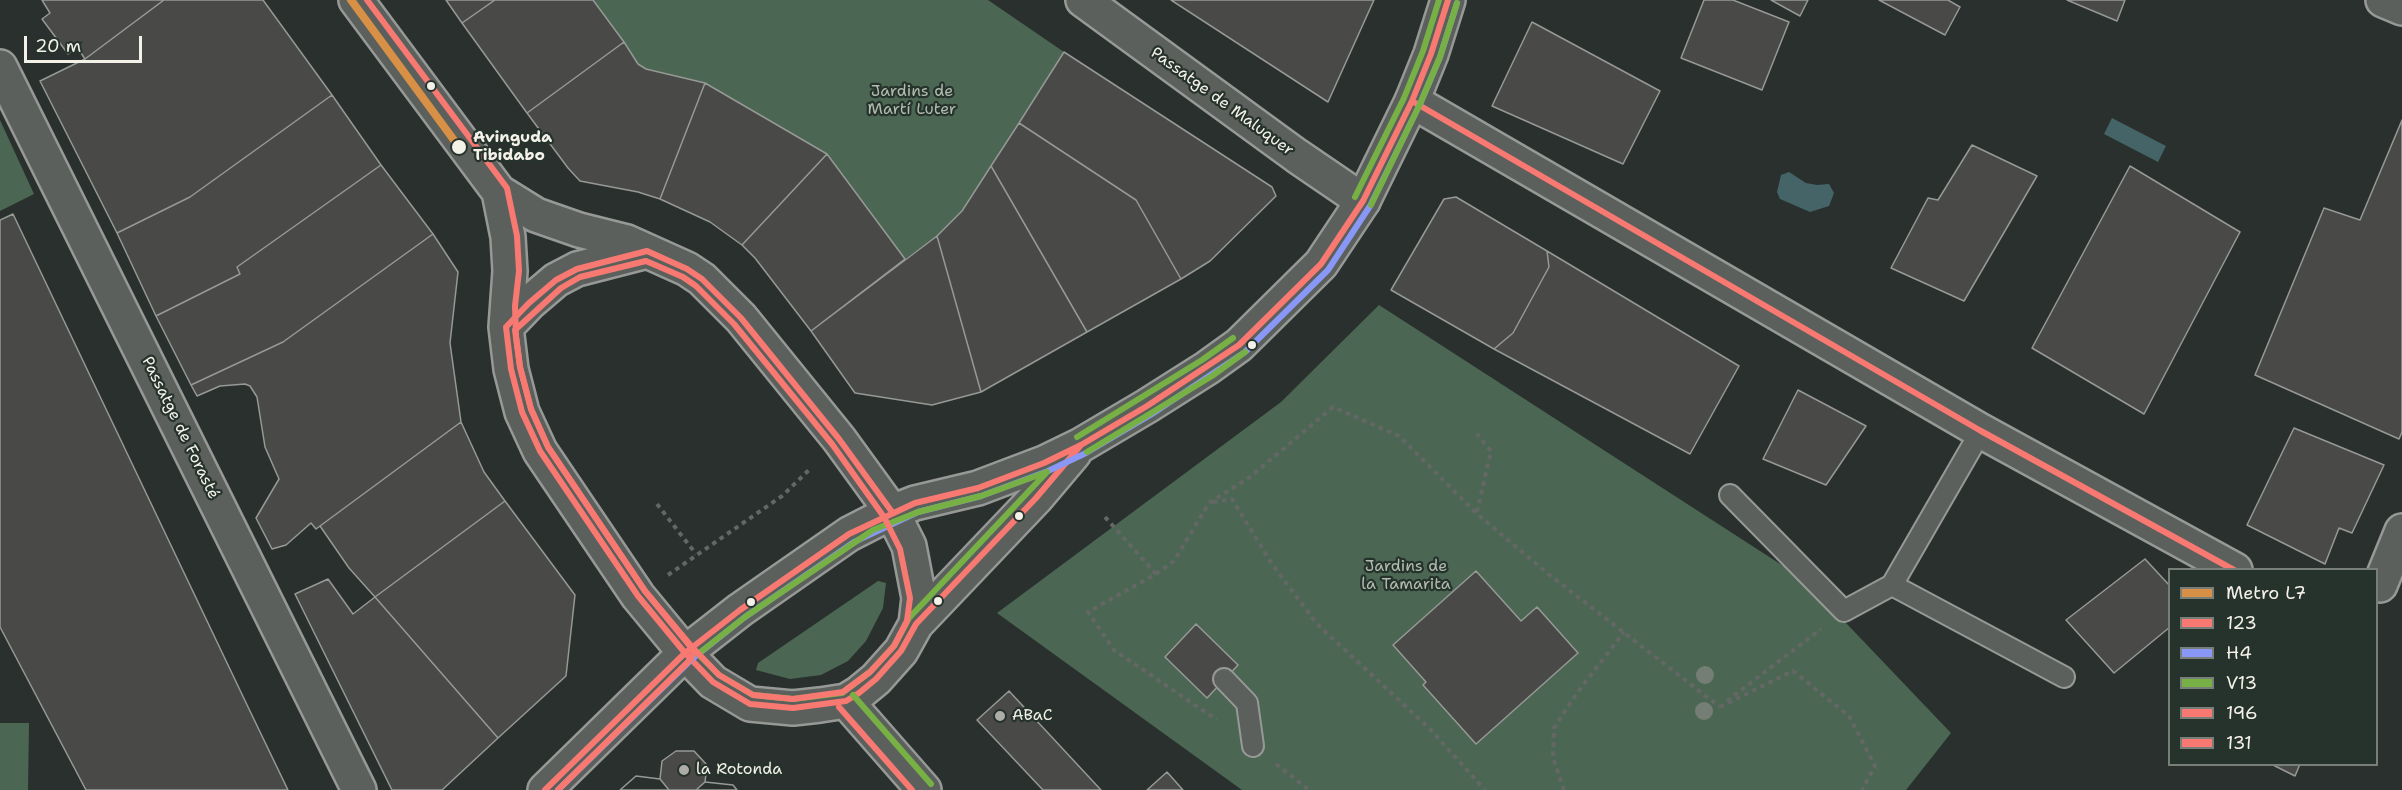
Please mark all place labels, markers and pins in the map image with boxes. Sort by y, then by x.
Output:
unlabelled marker [425,80,437,92]
place label: Avinguda Tibidabo [473,128,552,166]
marker: Avinguda Tibidabo [450,138,468,156]
unlabelled marker [1246,339,1258,351]
unlabelled marker [1013,510,1025,522]
unlabelled marker [932,595,944,607]
unlabelled marker [745,596,757,608]
place label: ABaC [1012,706,1052,726]
marker: ABaC [993,709,1007,723]
place label: la Rotonda [696,760,782,780]
marker: la Rotonda [677,763,691,777]

